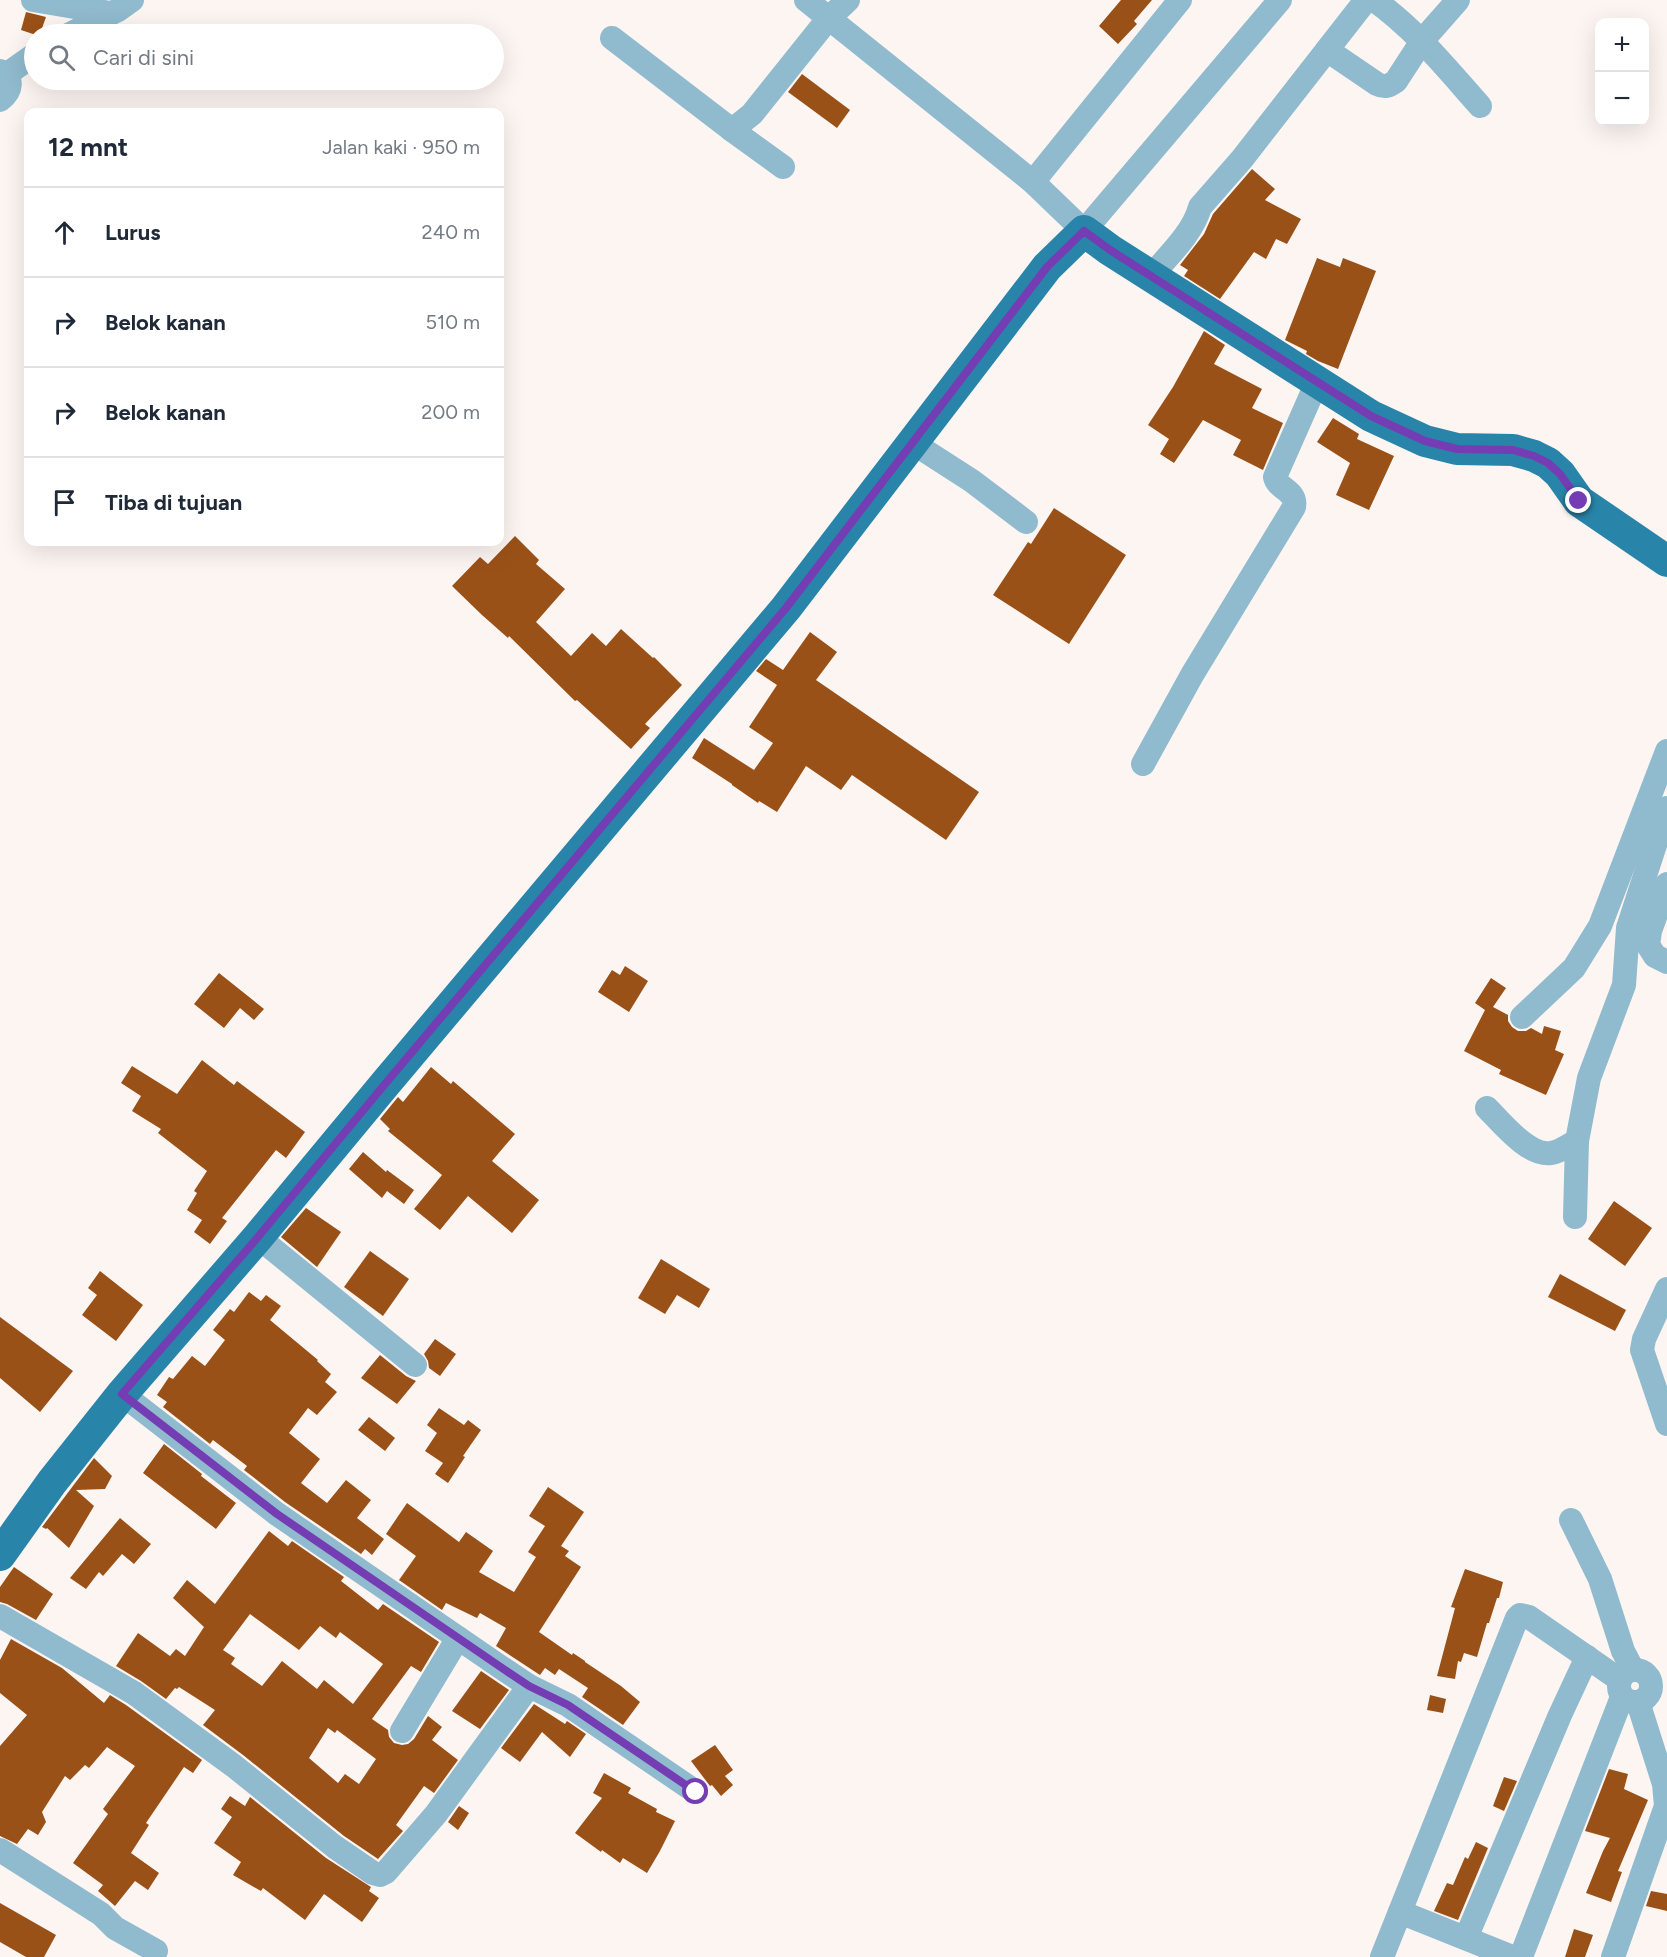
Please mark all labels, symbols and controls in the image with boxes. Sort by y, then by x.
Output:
map controls [1595,18,1649,126]
button: + [1595,18,1649,72]
search box [24,24,504,90]
icon: search [45,41,78,74]
text: Cari di sini [93,44,194,71]
button: − [1595,72,1649,126]
text: 12 mnt [48,131,128,163]
text: Jalan kaki · 950 m [322,135,480,159]
icon: ahead [48,216,81,249]
text: Lurus [105,219,160,246]
text: 240 m [422,220,480,244]
icon: right [48,306,81,339]
text: Belok kanan [105,309,226,336]
text: 510 m [425,310,480,334]
icon: right [48,396,81,429]
text: Belok kanan [105,399,226,426]
text: 200 m [421,400,480,424]
icon: arrive [48,486,81,519]
route end [1565,487,1591,513]
text: Tiba di tujuan [105,489,242,516]
route start [682,1778,708,1804]

